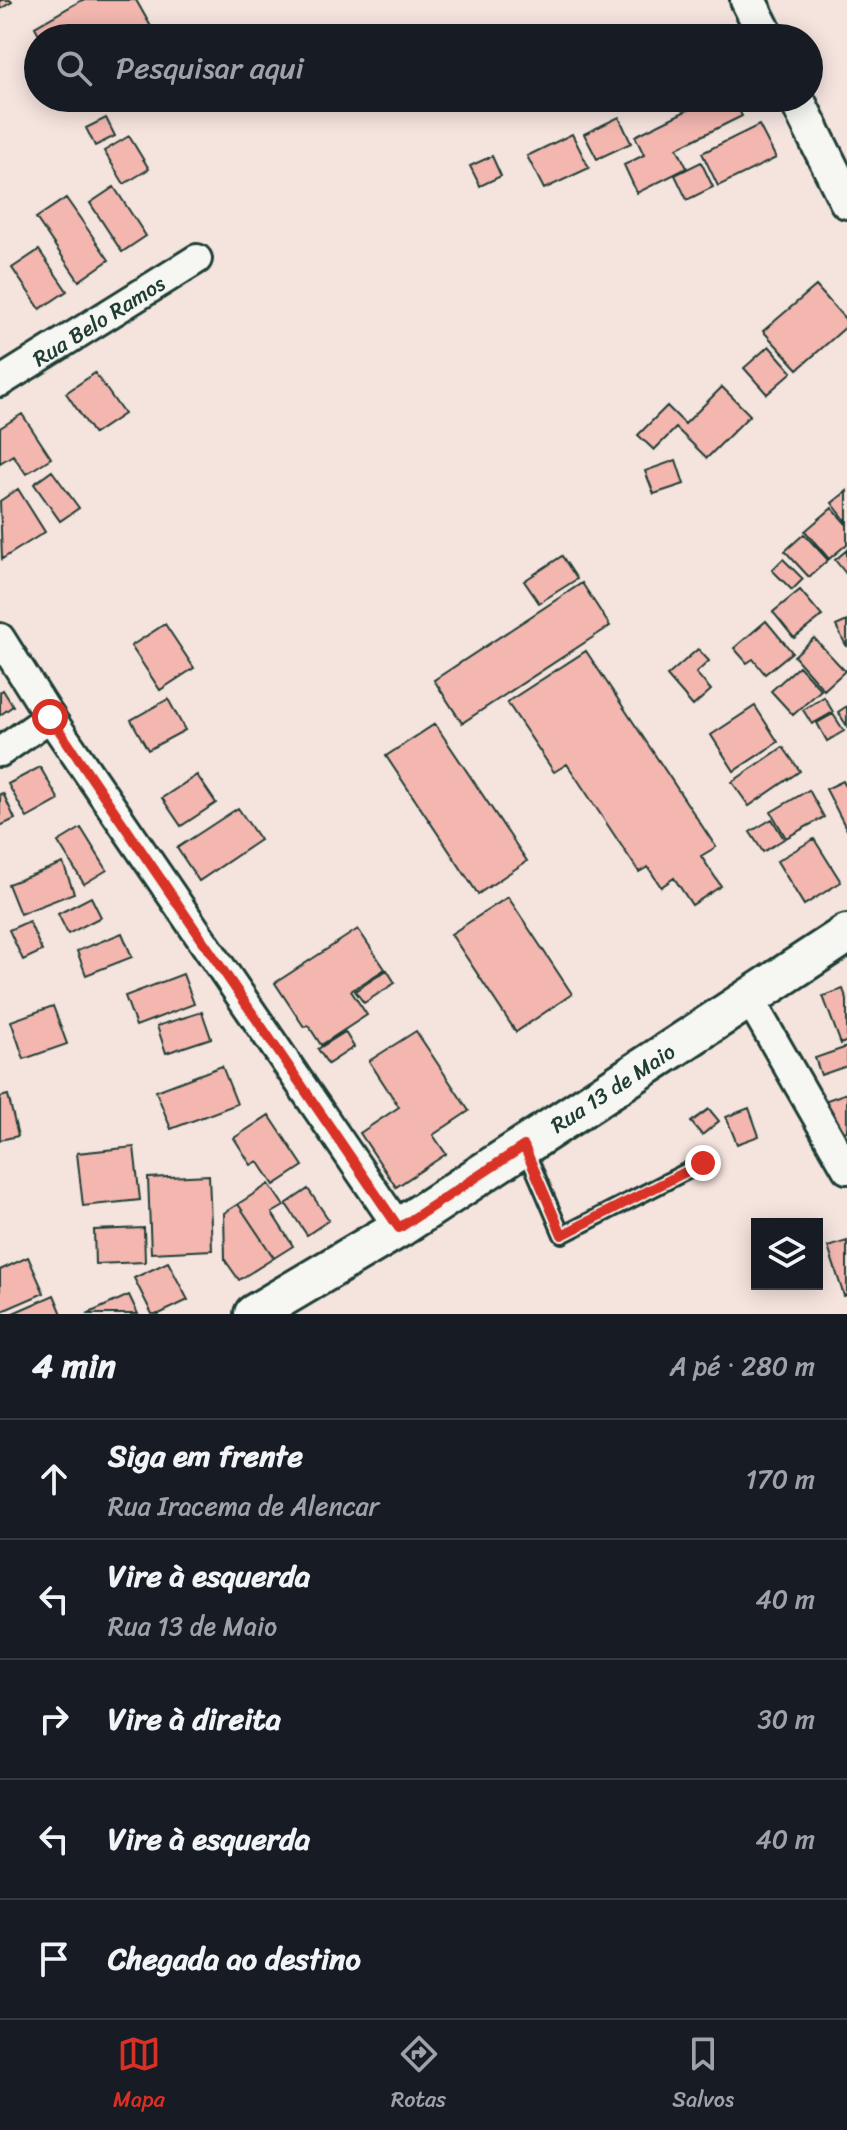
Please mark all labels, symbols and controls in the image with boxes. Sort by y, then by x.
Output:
search box [24,24,823,112]
text: Pesquisar aqui [116,41,304,95]
icon: search [52,46,96,90]
street label: Rua Belo Ramos [24,265,173,377]
route start [32,699,68,735]
street label: Rua 13 de Maio [542,1033,683,1144]
route end [685,1145,721,1181]
map controls [751,1218,823,1290]
button: layers [751,1218,823,1290]
text: 4 min [32,1336,116,1396]
text: A pé · 280 m [670,1343,815,1389]
text: Siga em frente [108,1429,303,1483]
text: 170 m [746,1456,815,1502]
icon: ahead [32,1457,76,1501]
text: Rua Iracema de Alencar [108,1483,379,1529]
text: Vire à esquerda [108,1549,310,1603]
text: 40 m [756,1576,815,1622]
icon: left [32,1577,76,1621]
text: Rua 13 de Maio [108,1603,277,1649]
text: Vire à direita [108,1692,281,1746]
text: 30 m [758,1696,815,1742]
icon: right [32,1697,76,1741]
text: Vire à esquerda [108,1812,310,1866]
text: 40 m [756,1816,815,1862]
icon: left [32,1817,76,1861]
text: Chegada ao destino [108,1932,361,1986]
icon: arrive [32,1937,76,1981]
tab: Mapa [113,2032,165,2119]
tab: Rotas [391,2032,446,2119]
tab: Salvos [672,2032,734,2119]

